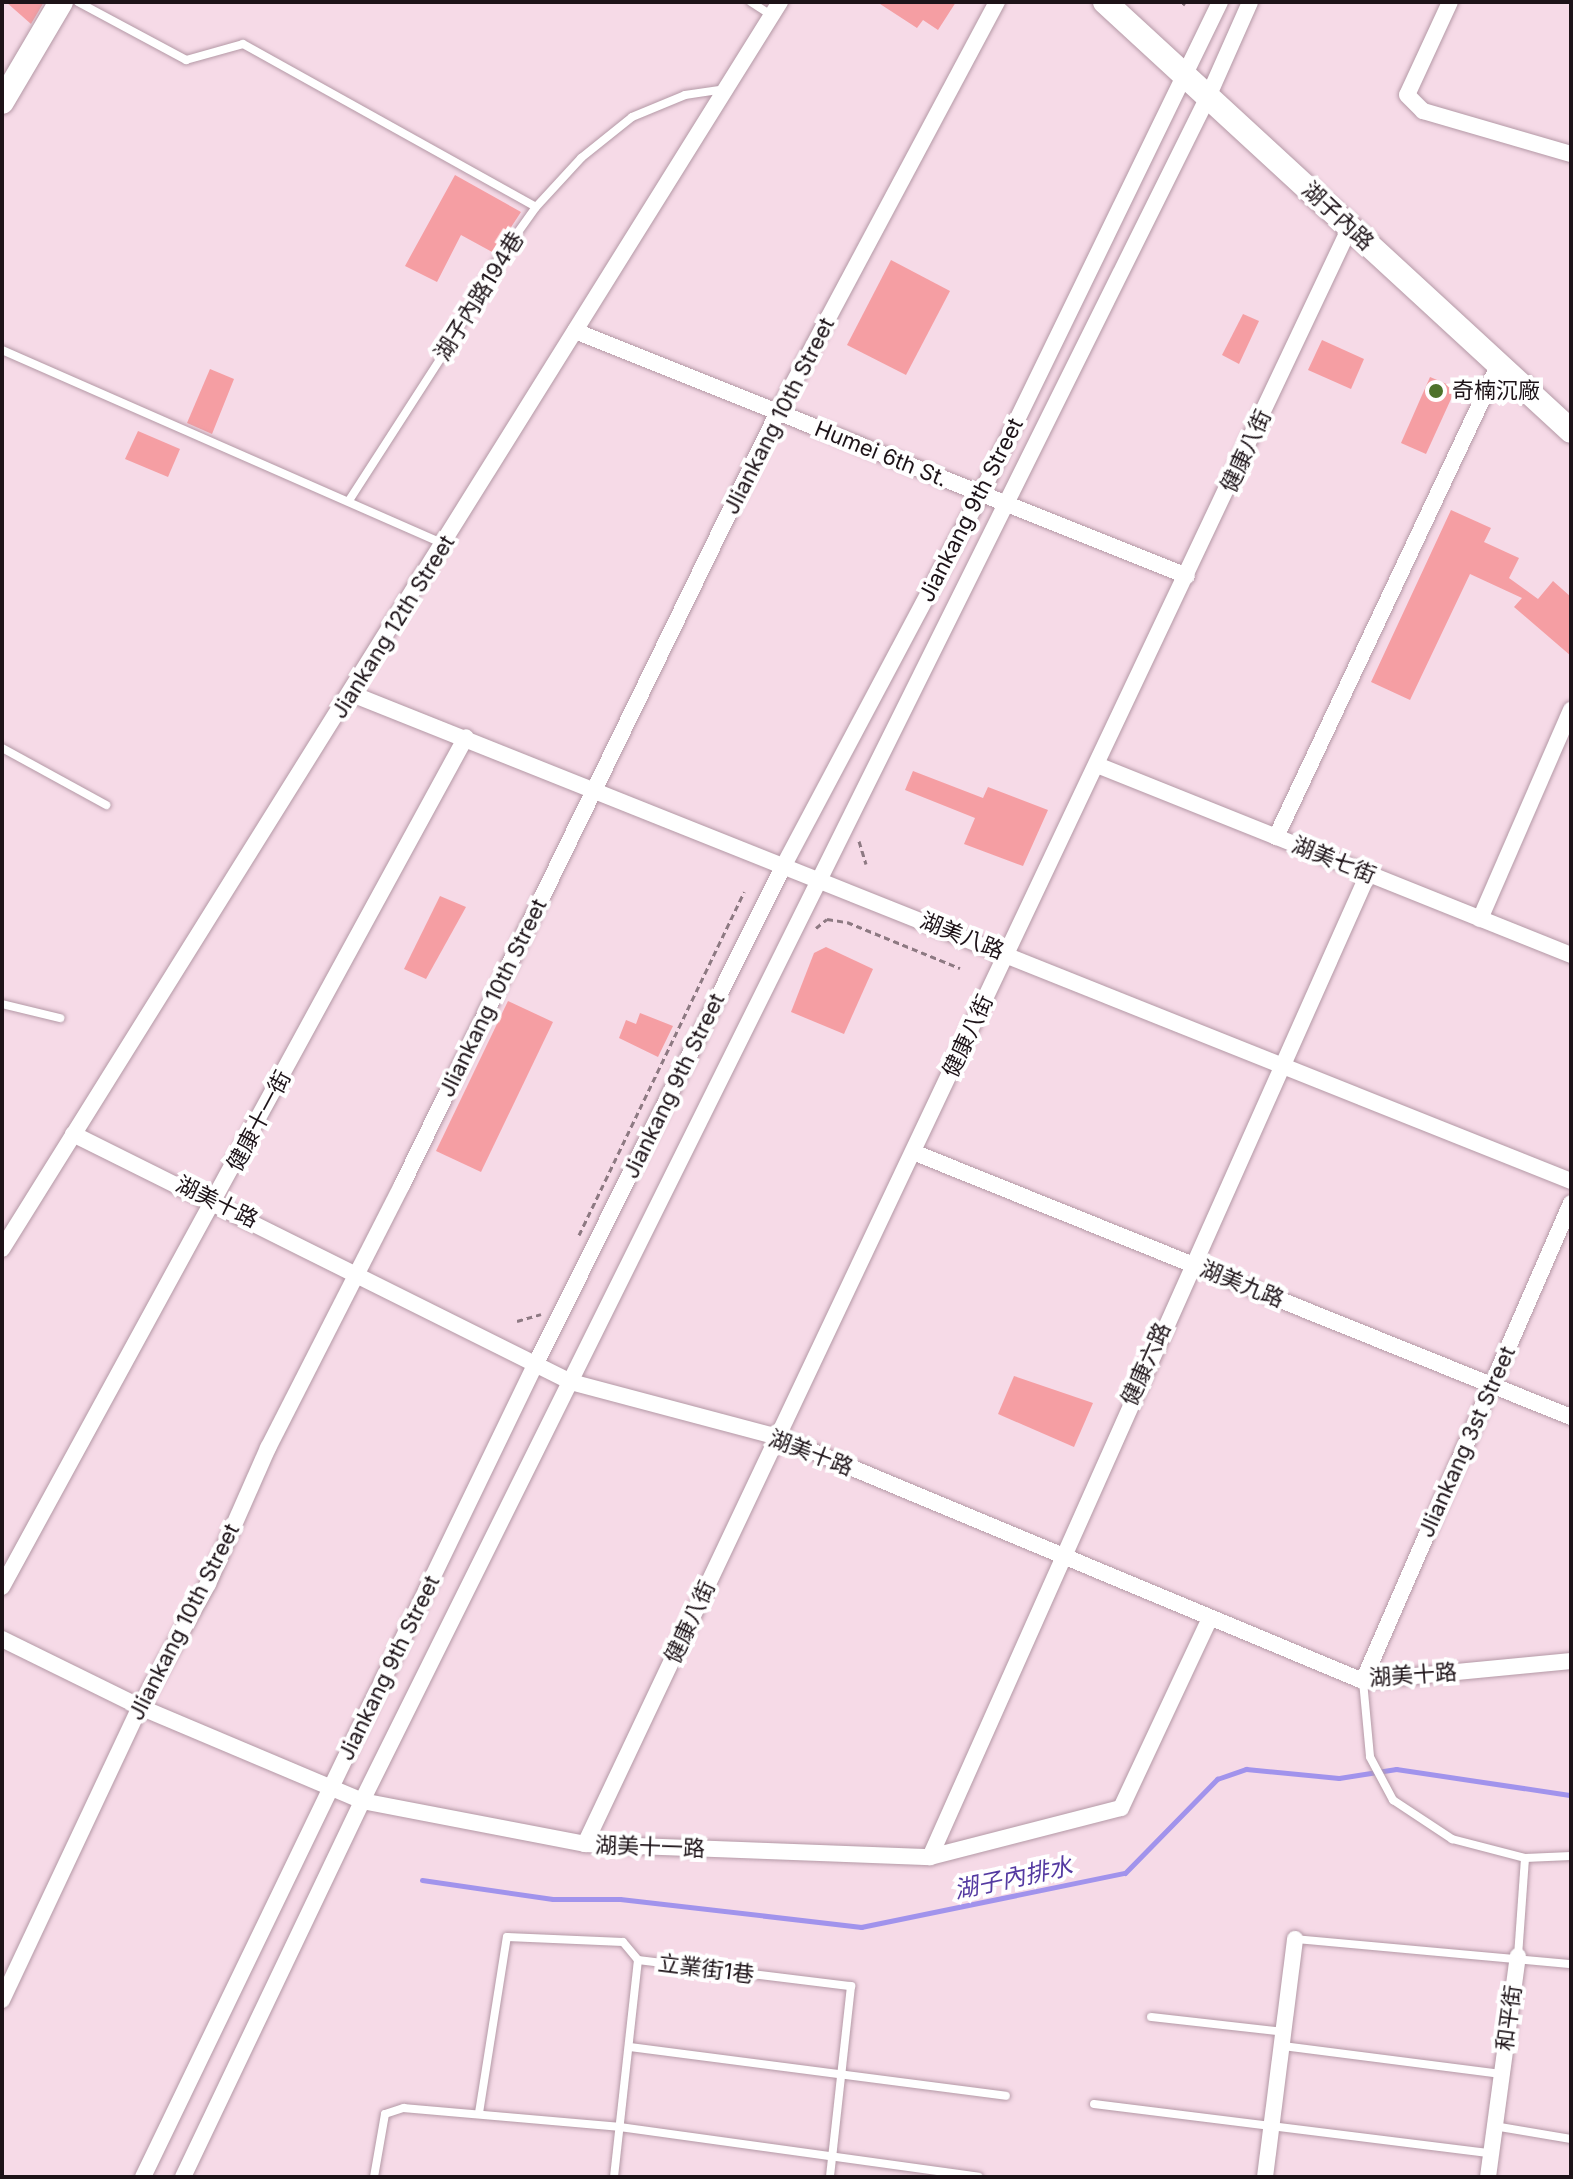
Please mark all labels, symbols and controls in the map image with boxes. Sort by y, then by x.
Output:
street label: 湖子內路 [1297,176,1379,256]
street label: 湖子內路194巷 [429,227,529,365]
street label: Jliankang 10th Street [718,313,840,519]
place label: 奇楠沉廠 [1452,378,1540,404]
marker: 奇楠沉廠 [1427,382,1445,400]
street label: 健康八街 [1215,406,1277,496]
street label: Jiankang 9th Street [913,414,1029,606]
street label: Humei 6th St. [811,415,951,493]
street label: Jiankang 12th Street [326,530,460,724]
street label: 湖美七街 [1288,831,1380,889]
street label: Jliankang 10th Street [434,895,552,1101]
street label: 湖美八路 [916,907,1008,965]
street label: Jiankang 9th Street [618,989,730,1183]
street label: 健康八街 [937,991,999,1081]
street label: 健康十一街 [222,1066,296,1176]
street label: 湖美十路 [172,1171,262,1233]
street label: 湖美九路 [1196,1255,1288,1313]
street label: 健康六路 [1116,1318,1176,1410]
street label: Jliankang 3st Street [1413,1342,1521,1542]
street label: 湖美十路 [765,1425,857,1481]
street label: Jliankang 10th Street [123,1519,245,1725]
street label: Jiankang 9th Street [333,1571,445,1765]
street label: 健康八街 [659,1577,721,1667]
street label: 湖美十路 [1368,1659,1458,1691]
street label: 湖美十一路 [595,1832,705,1862]
water label: 湖子內排水 [951,1851,1075,1905]
street label: 立業街1巷 [656,1950,756,1988]
street label: 和平街 [1491,1983,1527,2053]

